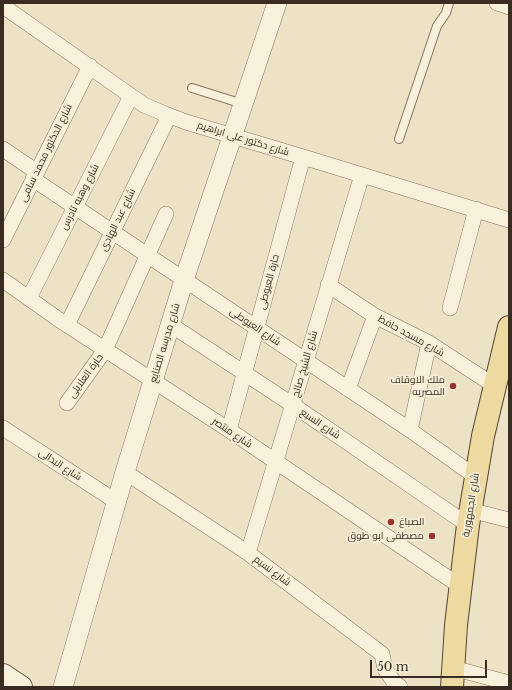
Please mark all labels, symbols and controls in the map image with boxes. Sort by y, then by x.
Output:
street label: شارع الدكتور محمد سامى [17,102,75,204]
street label: شارع دكتور على ابراهيم [196,119,290,159]
street label: شارع وهبه تادرس [58,162,102,232]
street label: شارع عبد الهادى [98,187,138,253]
street label: حارة العيوطى [256,253,282,311]
street label: شارع مدرسه الصنايع [147,302,183,384]
street label: شارع العيوطى [227,306,283,348]
street label: شارع مسجد حافظ [376,313,446,359]
street label: شارع الشيخ صالح [290,329,320,399]
street label: حارة العلايلى [66,352,106,400]
place label: ملك الاوقاف المصريه [391,374,445,398]
marker: ملك الاوقاف المصريه [448,381,458,391]
street label: شارع السبع [298,406,342,442]
street label: شارع منتصر [210,415,254,451]
street label: شارع البدالى [36,447,84,483]
street label: شارع الجمهورية [460,472,482,538]
place label: الصباغ [399,516,424,528]
marker: الصباغ [386,517,396,527]
place label: مصطفى ابو طوق [348,530,424,542]
marker: مصطفى ابو طوق [427,531,437,541]
street label: شارع نسيم [251,553,293,589]
scale bar [372,652,489,678]
text: 50 m [377,659,409,674]

